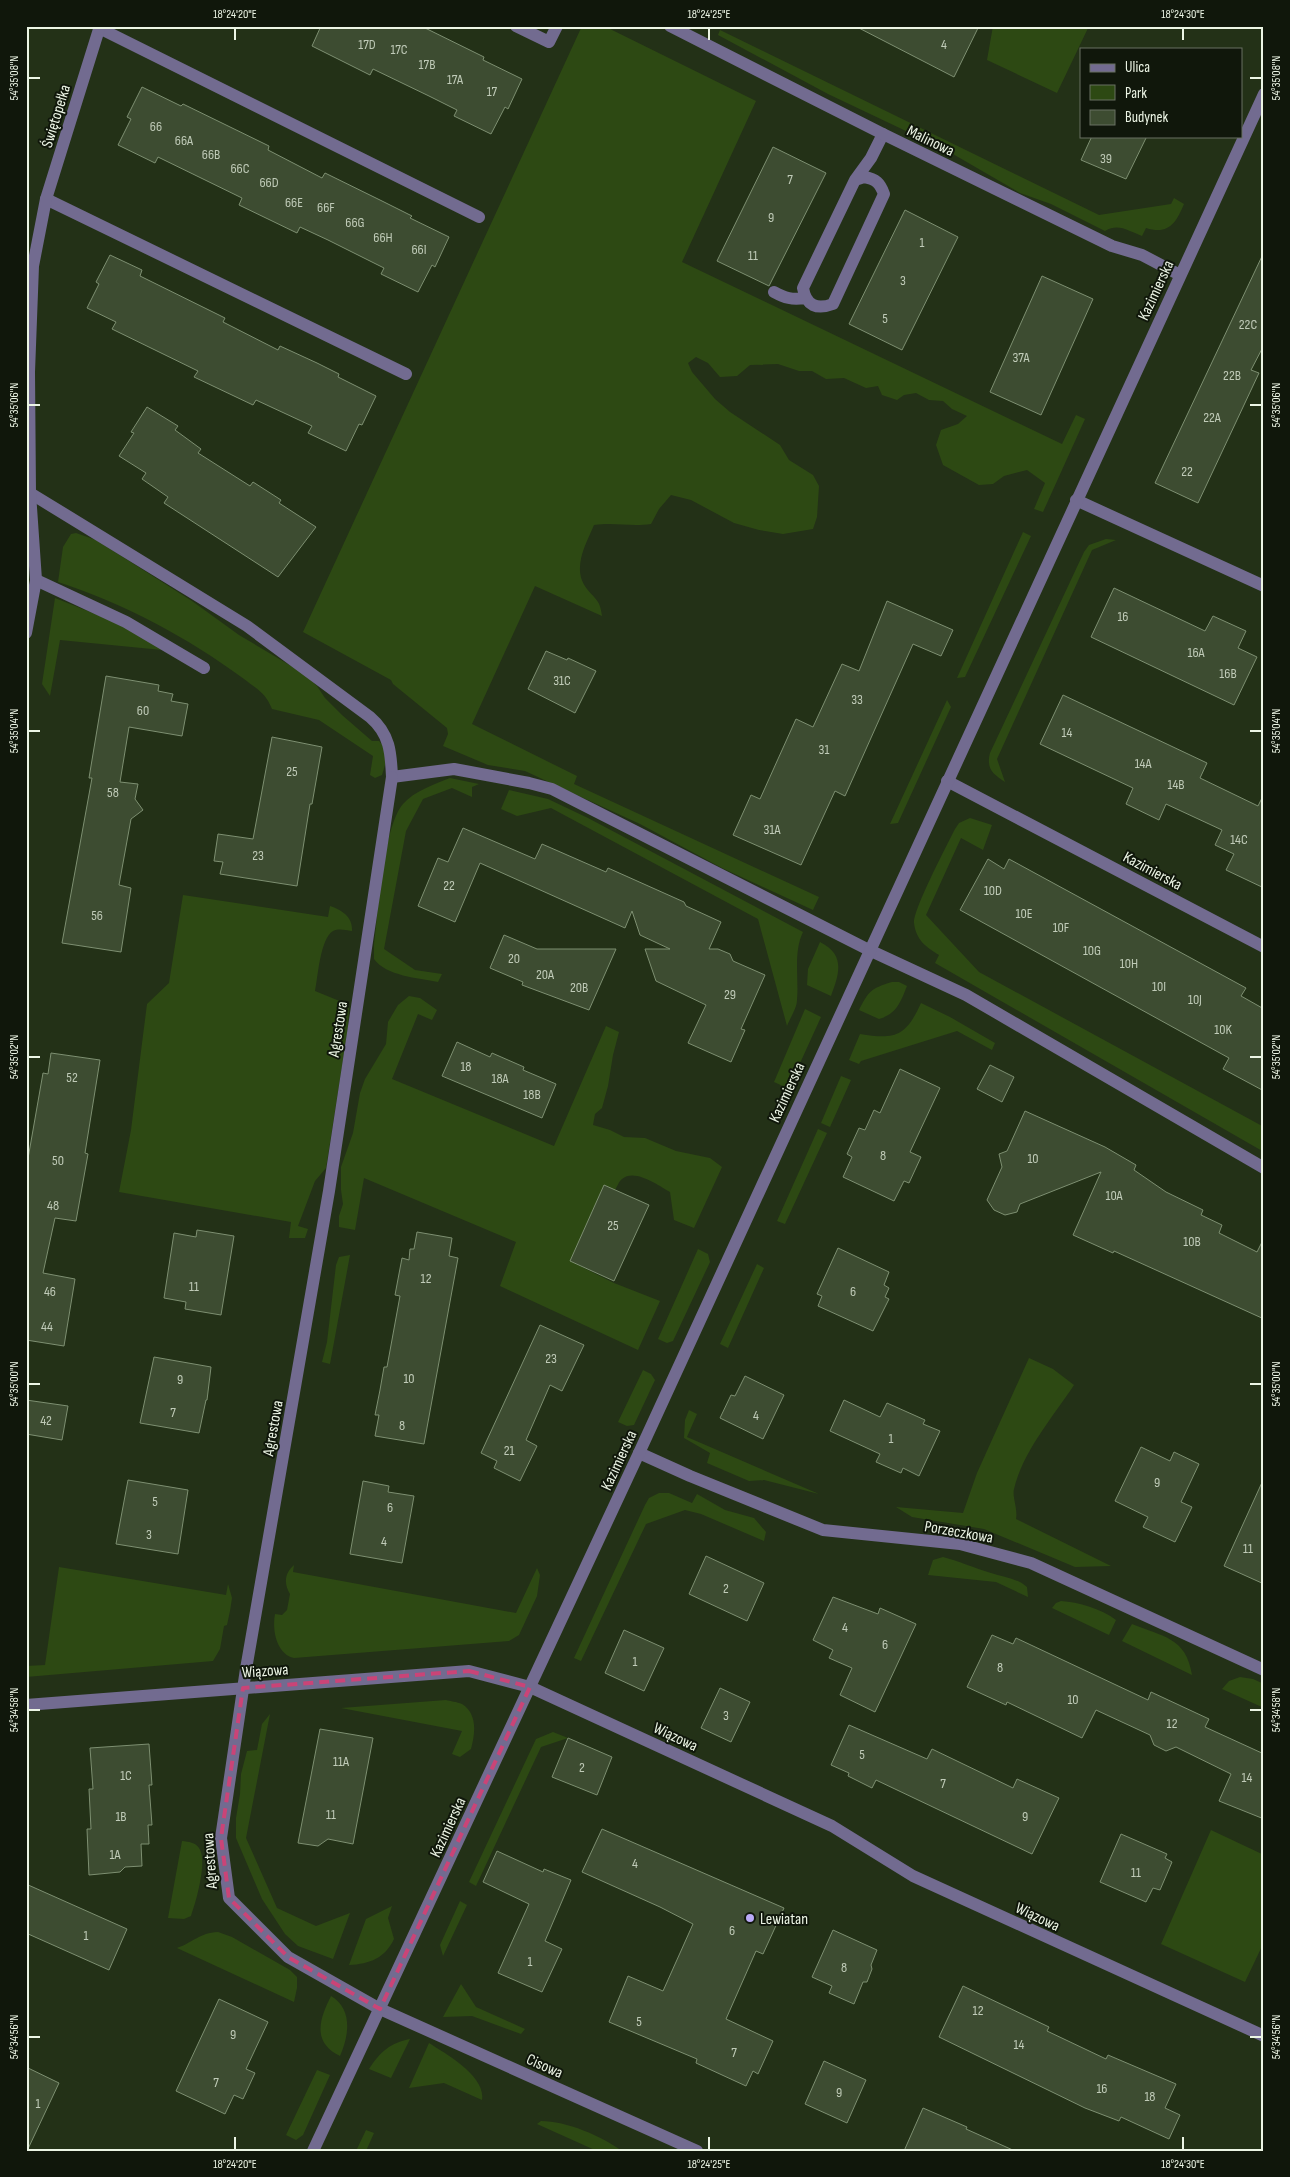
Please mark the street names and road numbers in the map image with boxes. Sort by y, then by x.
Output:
street label: Świętopełka [38,83,75,150]
street label: Malinowa [904,122,957,161]
street label: Kazimierska [1134,258,1179,324]
street label: Kazimierska [1120,848,1185,895]
street label: Agrestowa [325,1000,352,1059]
street label: Kazimierska [765,1060,810,1126]
street label: Agrestowa [259,1399,288,1459]
street label: Kazimierska [597,1428,642,1494]
street label: Porzeczkowa [923,1517,995,1548]
street label: Wiązowa [241,1660,289,1683]
street label: Wiązowa [650,1719,700,1756]
street label: Kazimierska [426,1795,471,1861]
street label: Agrestowa [199,1832,222,1891]
street label: Wiązowa [1012,1899,1062,1936]
street label: Cisowa [523,2050,566,2083]

